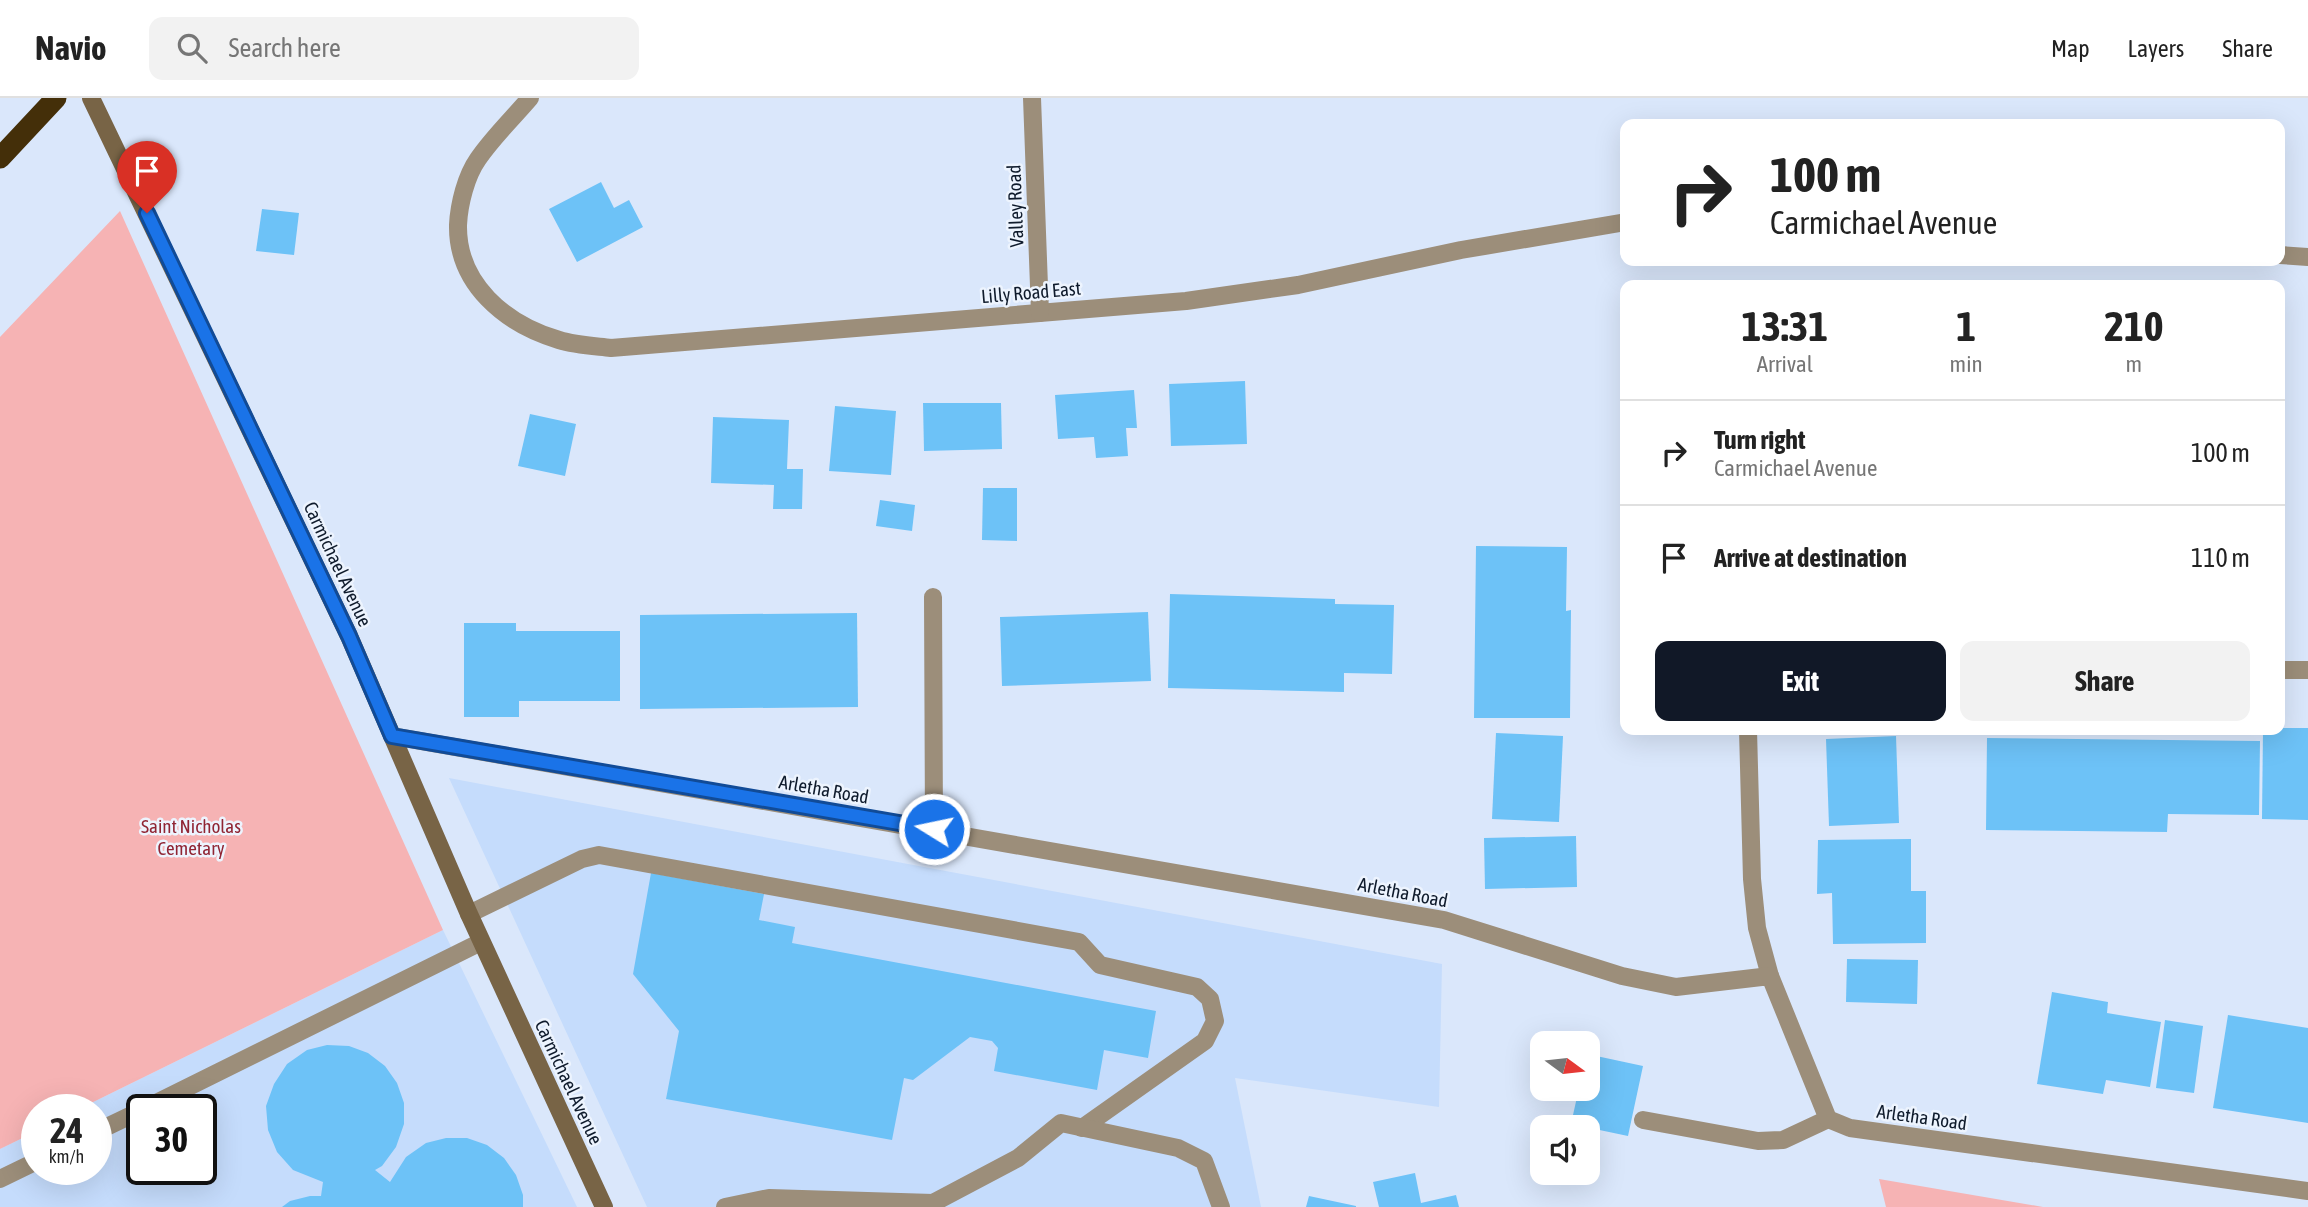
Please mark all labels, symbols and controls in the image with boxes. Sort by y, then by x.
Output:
search box [149,17,639,80]
text: Navio [35,29,107,67]
icon: search [173,29,211,67]
text: Search here [229,33,341,63]
text: Map [2051,35,2090,62]
text: Layers [2128,35,2184,62]
text: Share [2222,35,2273,62]
pin [117,141,177,213]
text: 100 m [1770,146,1881,202]
icon: right [1655,147,1746,238]
icon: arrive [128,152,166,190]
street label: Valley Road [1003,164,1027,248]
text: Carmichael Avenue [1770,204,1997,241]
street label: Lilly Road East [980,277,1082,307]
text: 13:31 [1742,302,1828,350]
text: 1 [1956,302,1976,350]
text: 210 [2104,302,2163,350]
text: Arrival [1757,351,1813,377]
text: min [1950,351,1983,377]
text: m [2126,351,2142,377]
text: Turn right [1714,425,1805,455]
icon: right [1655,434,1693,472]
text: 100 m [2191,438,2250,468]
text: Carmichael Avenue [1714,455,1877,481]
street label: Carmichael Avenue [300,498,376,630]
icon: arrive [1655,539,1693,577]
text: Arrive at destination [1714,543,1907,573]
text: 110 m [2191,543,2250,573]
button: Exit [1655,641,1946,721]
button: Share [1960,641,2250,721]
street label: Arletha Road [777,770,871,808]
position arrow [897,792,971,866]
park label: Saint Nicholas Cemetary [141,815,241,859]
street label: Arletha Road [1356,873,1450,911]
street label: Carmichael Avenue [531,1016,607,1148]
north arrow [1530,1031,1600,1101]
map controls [1530,1031,1600,1185]
speed limit sign: 30 [126,1094,217,1185]
street label: Arletha Road [1876,1100,1968,1134]
text: 24 [50,1110,83,1150]
button: sound [1530,1115,1600,1185]
text: km/h [49,1146,84,1167]

